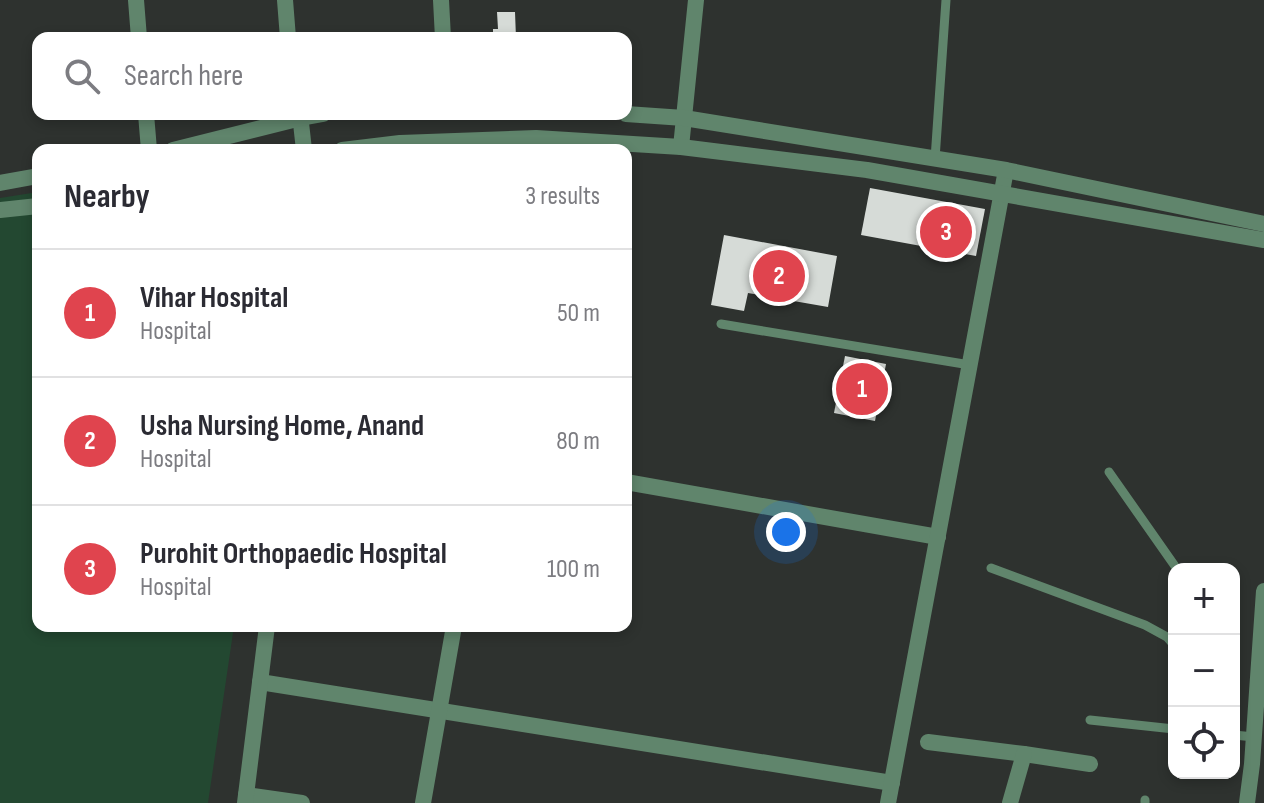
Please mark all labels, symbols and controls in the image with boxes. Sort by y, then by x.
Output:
search box [32,32,632,120]
icon: search [60,54,104,98]
text: Search here [124,58,243,94]
text: Nearby [64,176,150,217]
text: 3 results [525,181,600,212]
pin: 3 [920,202,972,262]
pin: 2 [753,246,805,306]
text: Vihar Hospital [140,280,288,316]
text: 1 [85,298,95,329]
text: 50 m [557,298,600,329]
text: Hospital [140,316,212,347]
pin: 1 [836,359,888,419]
text: Usha Nursing Home, Anand [140,408,424,444]
text: 2 [84,426,96,457]
text: 80 m [556,426,600,457]
text: Hospital [140,444,212,475]
your location [766,512,806,552]
text: Purohit Orthopaedic Hospital [140,536,447,572]
text: 3 [84,554,96,585]
text: 100 m [547,554,600,585]
map controls [1168,563,1240,779]
button: + [1168,563,1240,635]
text: Hospital [140,572,212,603]
button: − [1168,635,1240,707]
button: locate [1168,707,1240,779]

